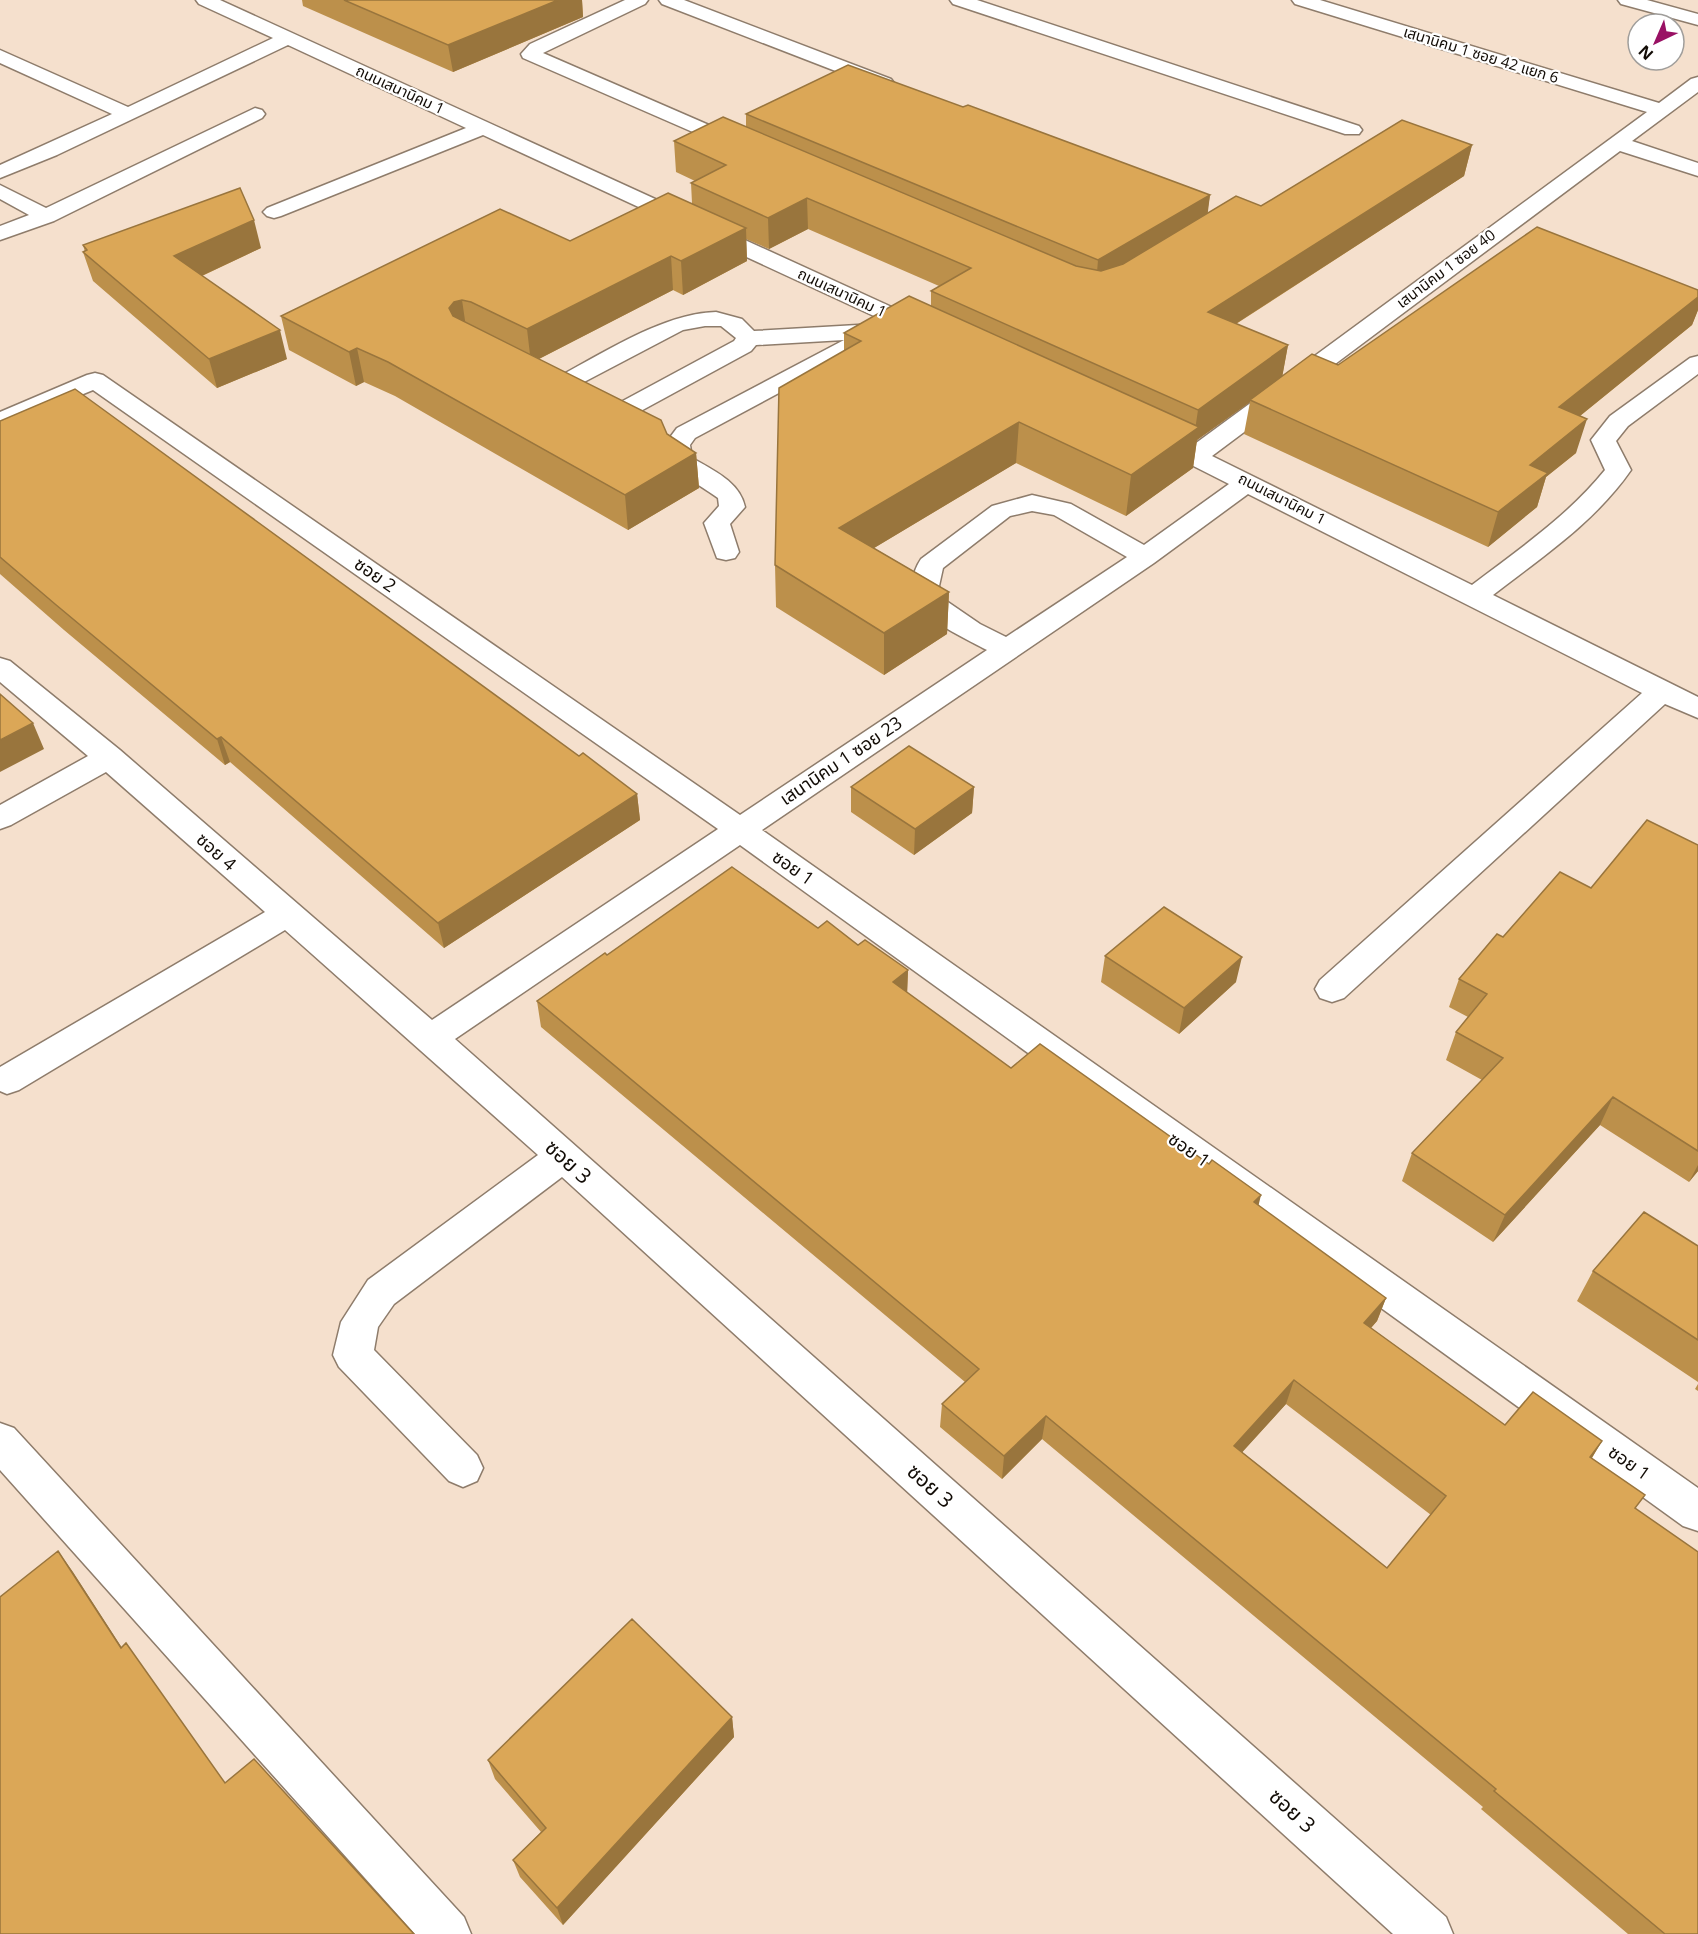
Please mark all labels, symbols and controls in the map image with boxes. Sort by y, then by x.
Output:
north arrow [1626,12,1686,72]
street label: เสนานิคม 1 ซอย 42 แยก 6 [1401,21,1561,87]
text: N [1633,40,1658,65]
street label: ถนนเสนานิคม 1 [353,60,448,118]
street label: เสนานิคม 1 ซอย 40 [1392,224,1499,312]
street label: ถนนเสนานิคม 1 [795,263,890,321]
street label: ถนนเสนานิคม 1 [1235,467,1330,529]
street label: ซอย 2 [350,551,401,597]
street label: เสนานิคม 1 ซอย 23 [775,710,906,810]
street label: ซอย 4 [192,827,242,876]
street label: ซอย 1 [768,844,819,890]
street label: ซอย 1 [1164,1126,1215,1172]
street label: ซอย 3 [539,1133,598,1190]
street label: ซอย 1 [1604,1439,1655,1485]
street label: ซอย 3 [901,1457,960,1514]
street label: ซอย 3 [1263,1782,1322,1839]

